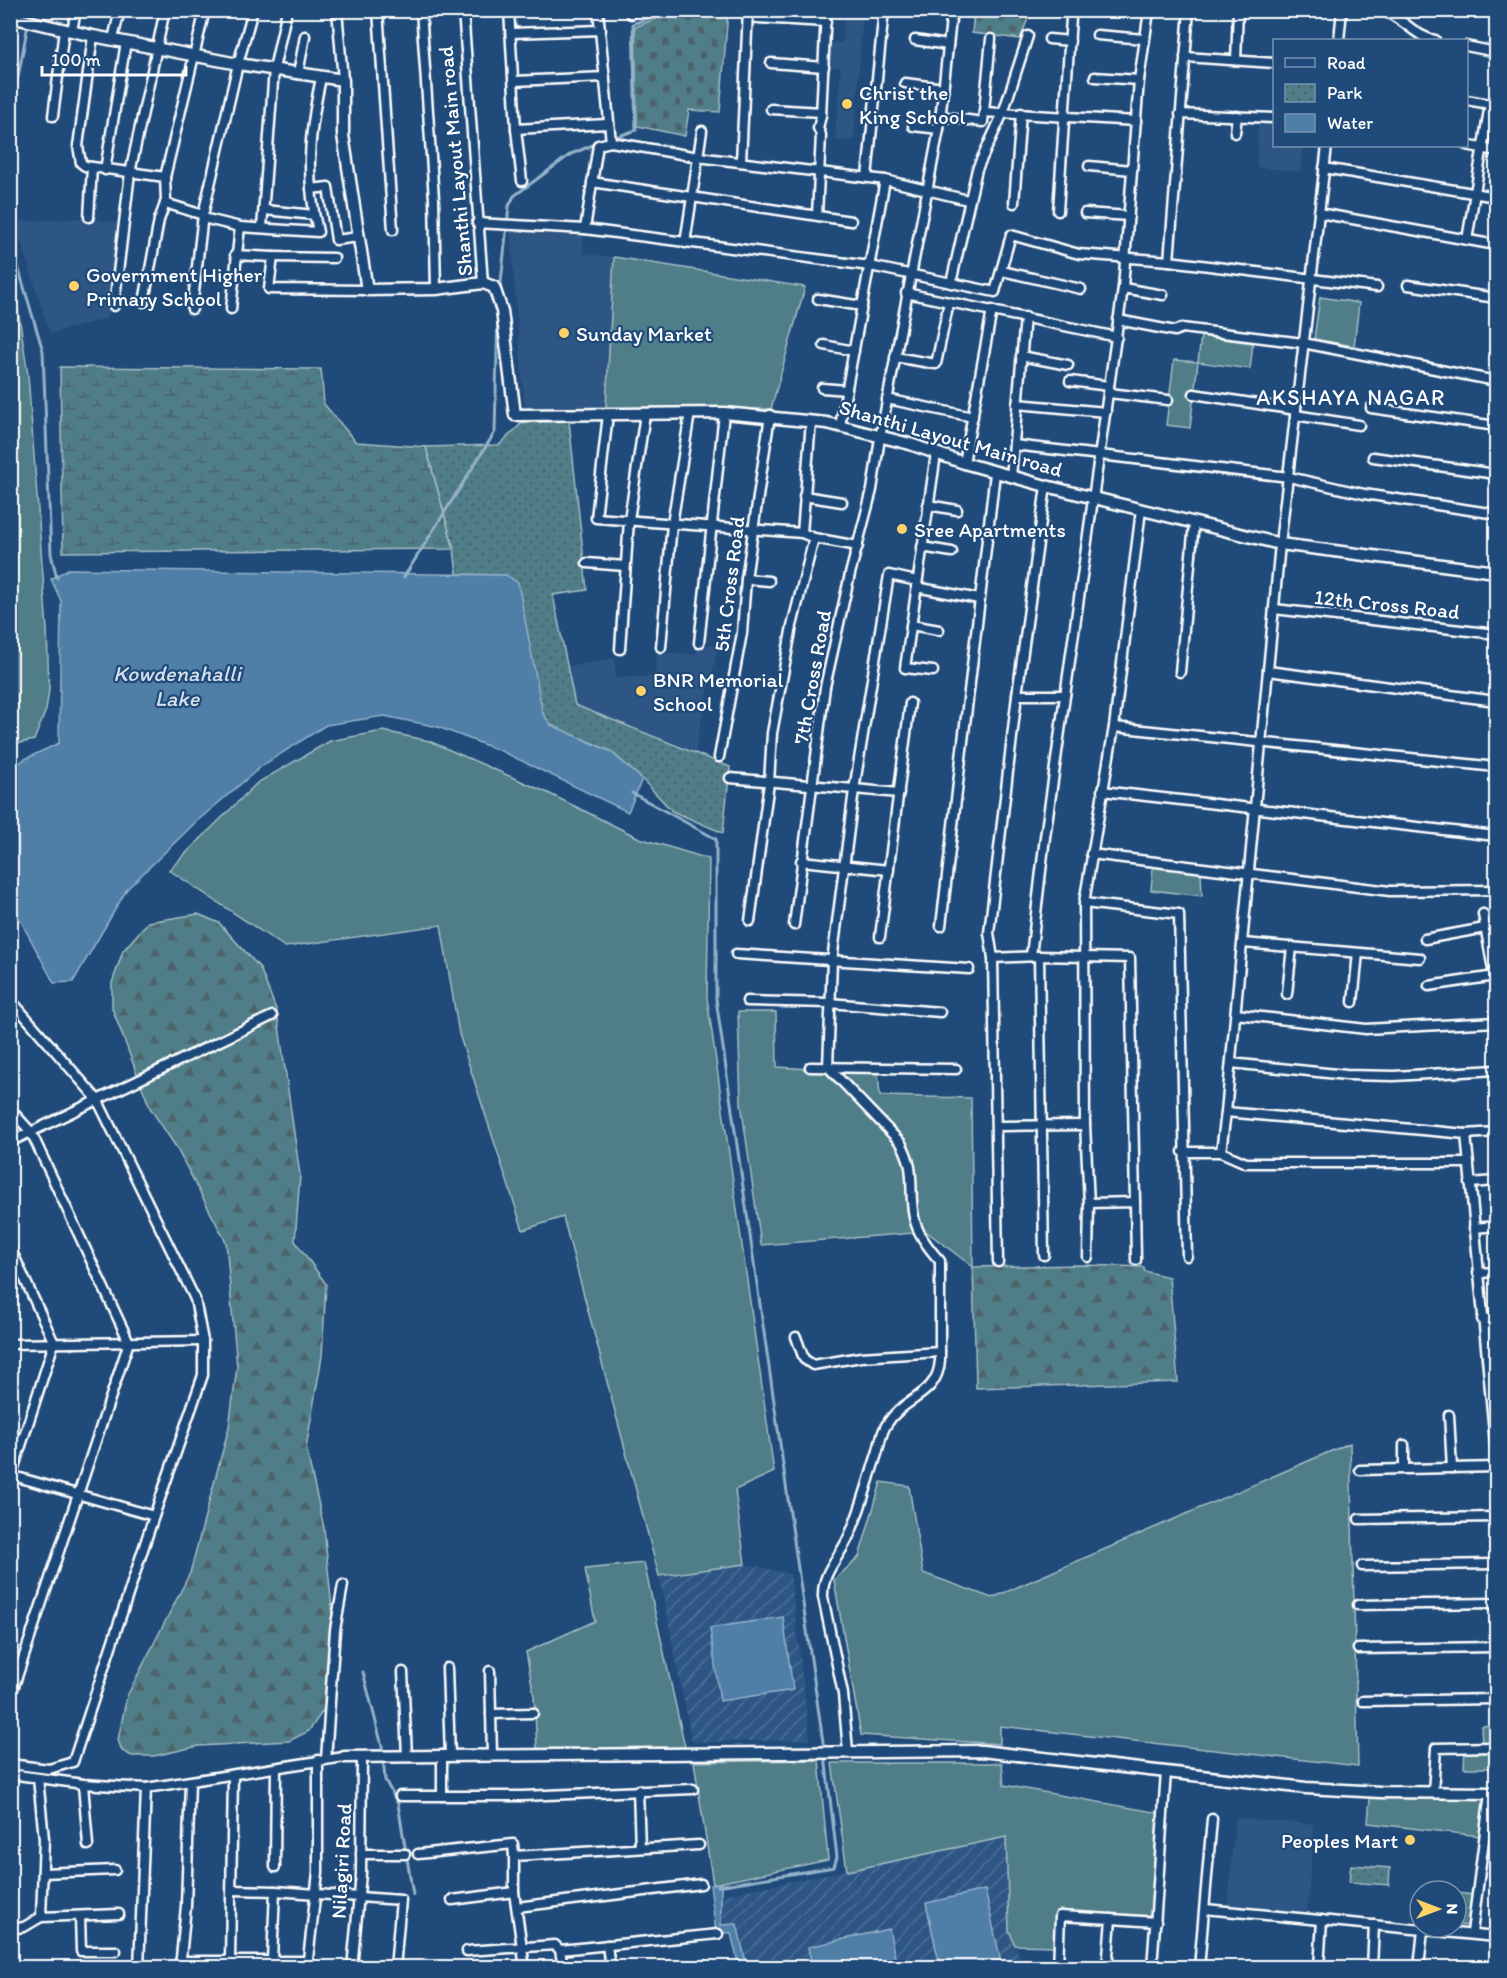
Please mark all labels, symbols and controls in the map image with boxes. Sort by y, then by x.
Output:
scale bar [42,39,186,77]
legend [1273,39,1468,147]
street label: Shanthi Layout Main road [432,44,478,277]
text: 100 m [51,49,101,71]
text: Road [1327,52,1366,74]
place label: Christ the King School [859,80,965,129]
text: Park [1327,82,1362,104]
marker: Christ the King School [840,97,854,111]
text: Water [1327,112,1373,134]
place label: Government Higher Primary School [86,262,263,311]
marker: Government Higher Primary School [67,279,81,293]
place label: Sunday Market [576,321,712,346]
marker: Sunday Market [557,326,571,340]
district label: AKSHAYA NAGAR [1256,384,1446,411]
street label: Shanthi Layout Main road [837,394,1066,482]
street label: 5th Cross Road [708,514,750,653]
place label: Sree Apartments [914,517,1066,542]
marker: Sree Apartments [895,522,909,536]
street label: 12th Cross Road [1313,584,1462,624]
street label: 7th Cross Road [788,607,836,746]
water label: Kowdenahalli Lake [113,660,243,712]
place label: BNR Memorial School [653,667,783,716]
marker: BNR Memorial School [634,684,648,698]
street label: Nilagiri Road [325,1802,357,1920]
place label: Peoples Mart [1281,1828,1398,1853]
marker: Peoples Mart [1403,1833,1417,1847]
north arrow [1408,1879,1468,1939]
text: N [1443,1904,1462,1914]

